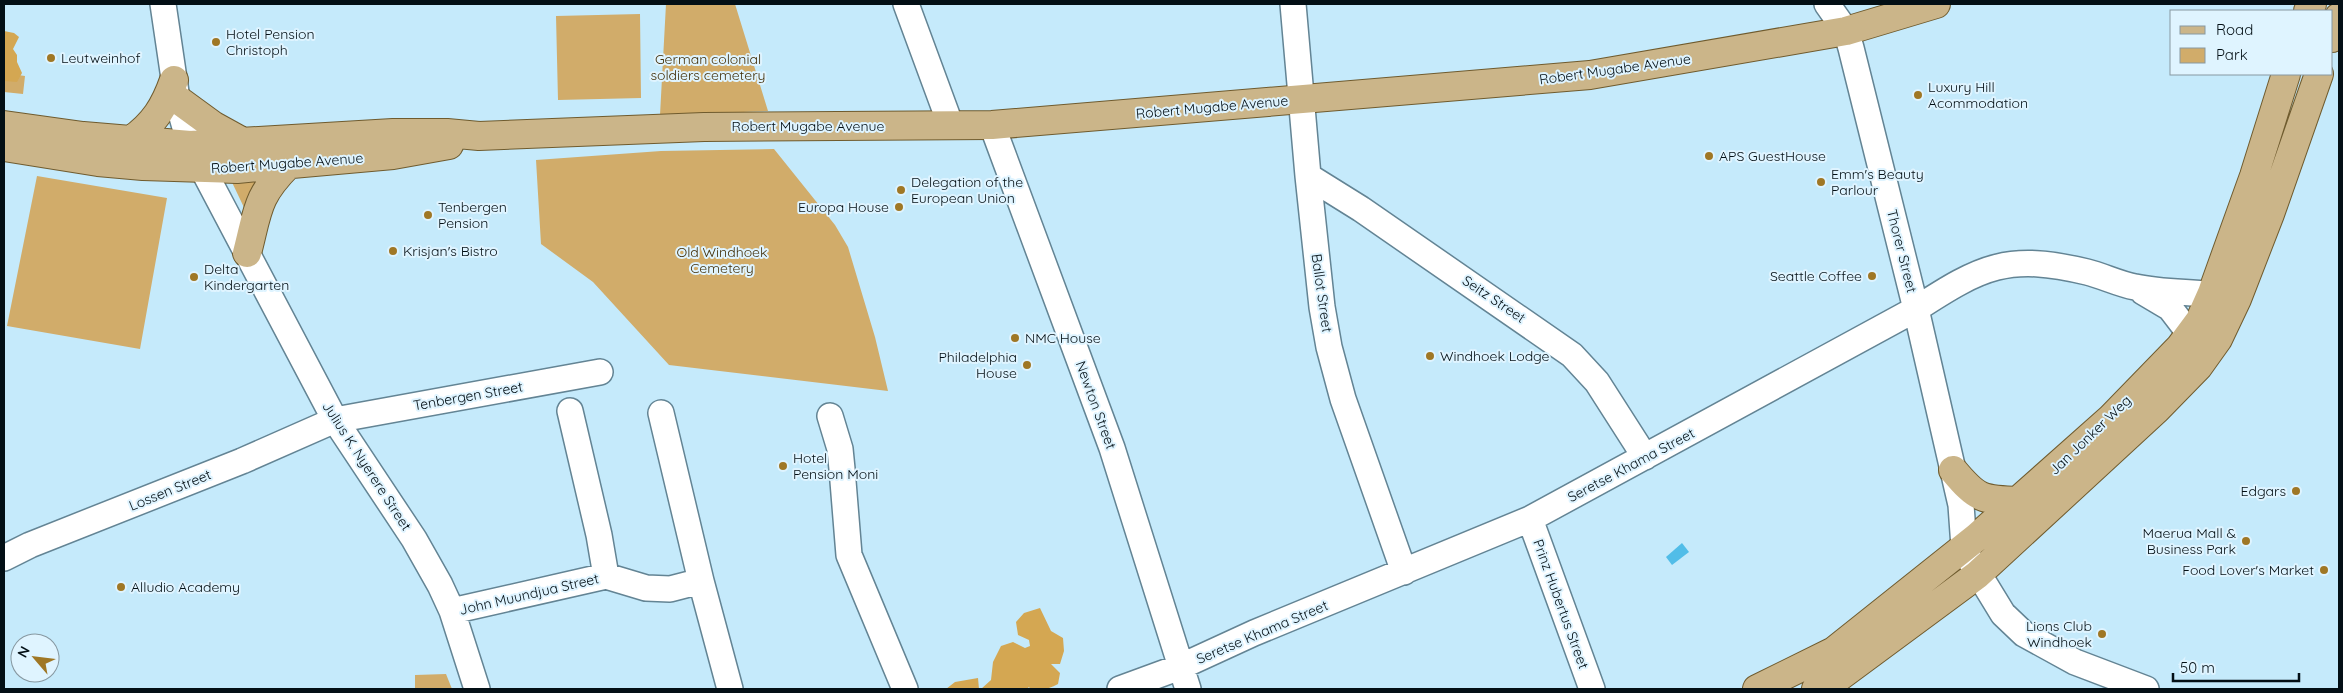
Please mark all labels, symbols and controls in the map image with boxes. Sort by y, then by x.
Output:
legend [2170,10,2333,75]
text: Road [2216,20,2253,39]
place label: Hotel Pension Christoph [226,25,314,59]
marker: Hotel Pension Christoph [210,36,222,48]
text: Park [2216,45,2248,64]
place label: Leutweinhof [61,49,141,67]
street label: Robert Mugabe Avenue [1538,49,1692,89]
park label: German colonial soldiers cemetery [650,50,766,84]
marker: Leutweinhof [45,52,57,64]
place label: Luxury Hill Acommodation [1928,78,2028,112]
marker: Luxury Hill Acommodation [1912,89,1924,101]
street label: Robert Mugabe Avenue [1135,91,1289,123]
street label: Robert Mugabe Avenue [732,117,884,135]
place label: APS GuestHouse [1719,147,1826,165]
street label: Robert Mugabe Avenue [210,149,364,177]
marker: APS GuestHouse [1703,150,1715,162]
place label: Emm's Beauty Parlour [1831,165,1924,199]
place label: Delegation of the European Union [911,173,1023,207]
marker: Emm's Beauty Parlour [1815,176,1827,188]
marker: Delegation of the European Union [895,184,907,196]
place label: Tenbergen Pension [438,198,507,232]
place label: Europa House [798,198,889,216]
marker: Europa House [893,201,905,213]
street label: Thorer Street [1883,207,1921,295]
marker: Tenbergen Pension [422,209,434,221]
place label: Krisjan's Bistro [403,242,498,260]
park label: Old Windhoek Cemetery [676,243,768,277]
marker: Krisjan's Bistro [387,245,399,257]
street label: Ballot Street [1308,253,1336,334]
place label: Delta Kindergarten [204,260,289,294]
place label: Seattle Coffee [1770,267,1862,285]
marker: Seattle Coffee [1866,270,1878,282]
marker: Delta Kindergarten [188,271,200,283]
street label: Seitz Street [1459,271,1529,327]
place label: NMC House [1025,329,1101,347]
marker: NMC House [1009,332,1021,344]
place label: Windhoek Lodge [1440,347,1550,365]
place label: Philadelphia House [938,348,1017,382]
marker: Windhoek Lodge [1424,350,1436,362]
street label: Newton Street [1072,358,1120,452]
marker: Philadelphia House [1021,359,1033,371]
street label: Tenbergen Street [412,377,524,414]
street label: Jan Jonker Weg [2045,391,2135,479]
street label: Julius K. Nyerere Street [318,398,416,534]
street label: Seretse Khama Street [1564,424,1698,506]
place label: Hotel Pension Moni [793,449,878,483]
marker: Hotel Pension Moni [777,460,789,472]
street label: Lossen Street [126,465,214,515]
place label: Edgars [2241,482,2286,500]
marker: Edgars [2290,485,2302,497]
place label: Maerua Mall & Business Park [2143,524,2236,558]
marker: Maerua Mall & Business Park [2240,535,2252,547]
street label: Prinz Hubertus Street [1529,537,1593,671]
place label: Food Lover's Market [2182,561,2314,579]
marker: Food Lover's Market [2318,564,2330,576]
street label: John Muundjua Street [457,569,601,619]
place label: Alludio Academy [131,578,240,596]
marker: Alludio Academy [115,581,127,593]
street label: Seretse Khama Street [1193,596,1331,668]
place label: Lions Club Windhoek [2026,617,2092,651]
marker: Lions Club Windhoek [2096,628,2108,640]
north arrow [10,633,60,683]
text: N [13,643,34,661]
scale bar [2173,650,2299,682]
text: 50 m [2180,658,2215,677]

